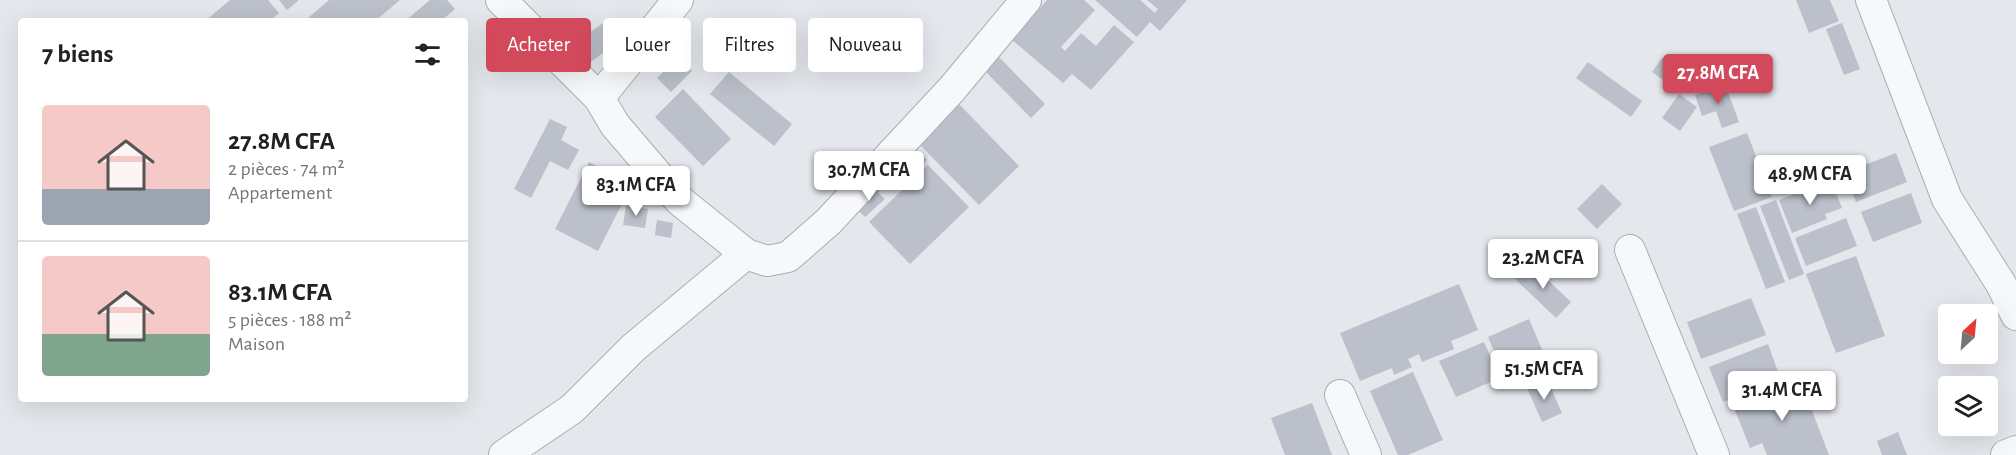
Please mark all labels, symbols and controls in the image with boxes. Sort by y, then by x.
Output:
chip: Acheter [486,18,591,72]
chip: Louer [603,18,691,72]
chip: Filtres [703,18,796,72]
chip: Nouveau [808,18,923,72]
icon: filters [411,38,444,71]
text: 7 biens [42,41,114,67]
pin: 27.8M CFA [1649,54,1787,105]
text: 27.8M CFA [1677,63,1759,83]
text: 27.8M CFA [228,128,335,154]
icon: home [90,129,162,201]
pin: 30.7M CFA [800,151,938,202]
pin: 48.9M CFA [1741,155,1879,206]
text: 2 pièces · 74 m² [228,159,344,179]
text: 30.7M CFA [828,160,910,180]
text: 48.9M CFA [1768,164,1852,184]
pin: 83.1M CFA [567,166,705,217]
text: 83.1M CFA [596,175,676,195]
text: Appartement [228,183,332,203]
pin: 23.2M CFA [1474,239,1612,290]
text: 23.2M CFA [1502,248,1584,268]
text: 83.1M CFA [228,279,332,305]
icon: home [90,280,162,352]
north arrow [1938,304,1998,364]
map controls [1938,304,1998,436]
text: 5 pièces · 188 m² [228,310,352,330]
text: Maison [228,334,285,354]
pin: 51.5M CFA [1475,350,1613,401]
text: 51.5M CFA [1505,359,1583,379]
pin: 31.4M CFA [1713,371,1851,422]
button: layers [1938,376,1998,436]
text: 31.4M CFA [1742,380,1822,400]

